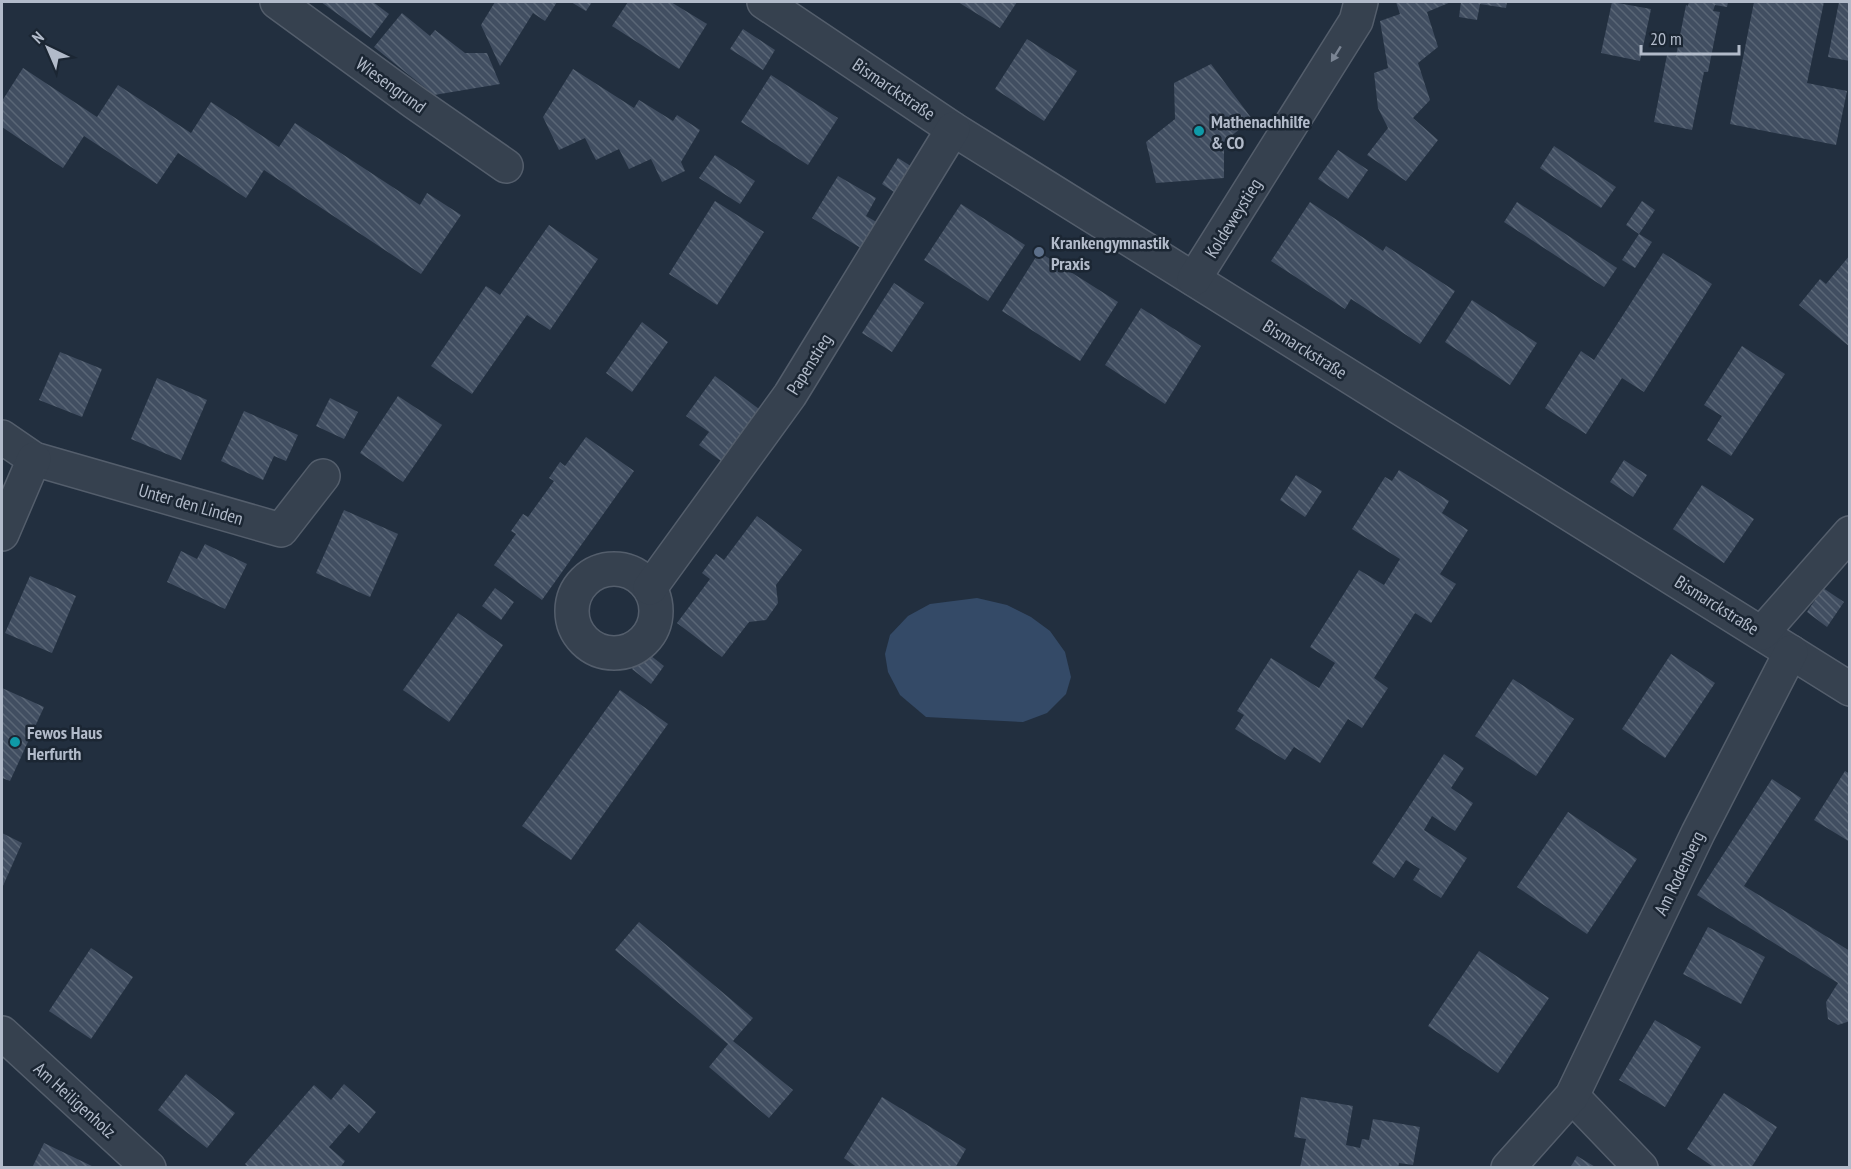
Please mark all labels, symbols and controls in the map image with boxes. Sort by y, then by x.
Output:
north arrow [18,18,78,78]
scale bar [1641,18,1738,56]
text: N [28,27,48,47]
text: 20 m [1650,27,1682,50]
one-way arrow [1330,45,1341,62]
street label: Wiesengrund [351,52,431,118]
street label: Bismarckstraße [848,53,940,125]
place label: Mathenachhilfe & CO [1211,110,1311,154]
marker: Mathenachhilfe & CO [1192,124,1206,138]
street label: Koldeweystieg [1200,174,1266,262]
place label: Krankengymnastik Praxis [1051,231,1170,275]
marker: Krankengymnastik Praxis [1032,245,1046,259]
street label: Bismarckstraße [1259,314,1351,384]
street label: Papenstieg [781,329,837,399]
street label: Unter den Linden [136,478,246,530]
street label: Bismarckstraße [1671,570,1763,640]
place label: Fewos Haus Herfurth [27,721,102,765]
marker: Fewos Haus Herfurth [8,735,22,749]
street label: Am Rodenberg [1649,827,1709,919]
street label: Am Heiligenholz [29,1057,121,1143]

